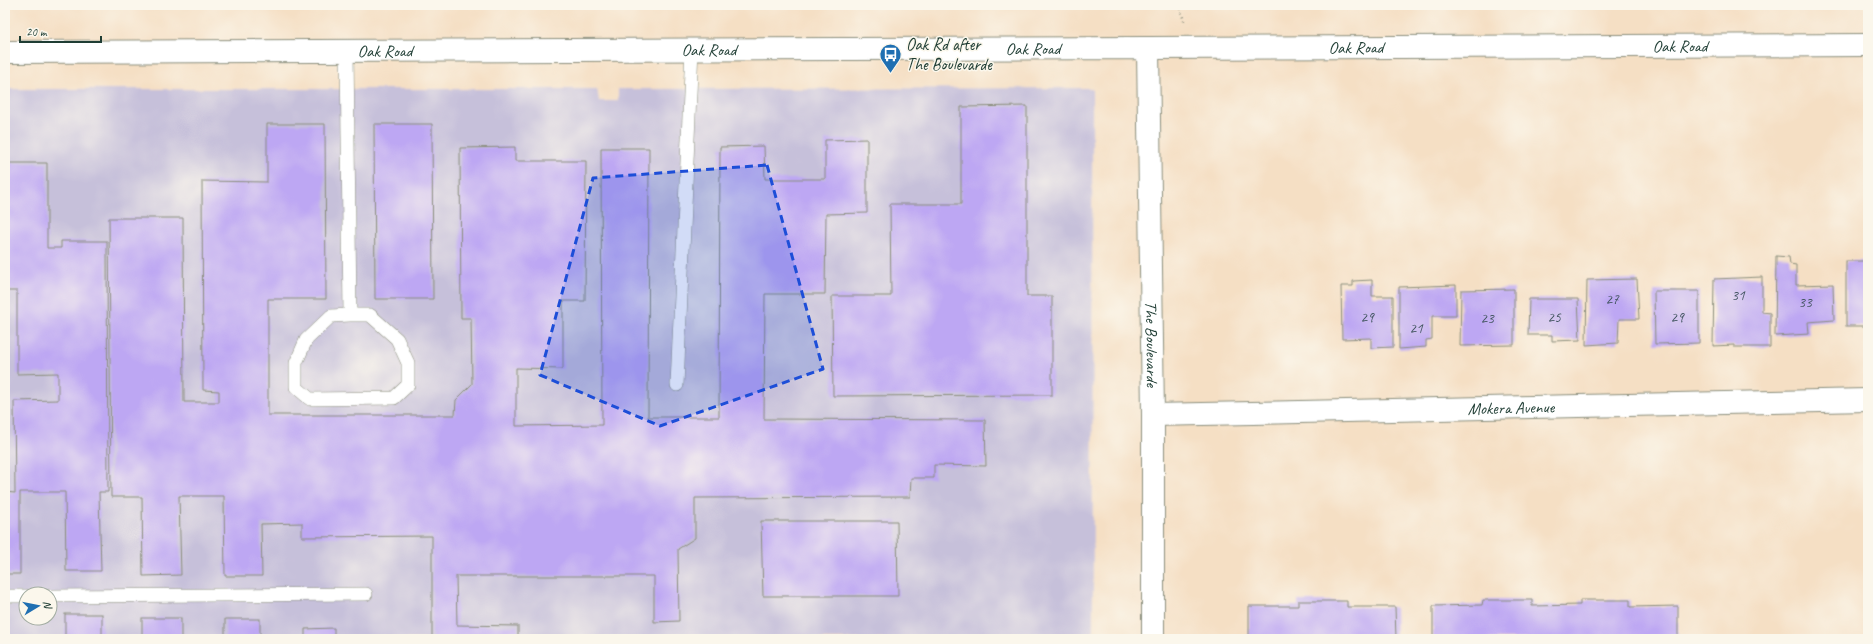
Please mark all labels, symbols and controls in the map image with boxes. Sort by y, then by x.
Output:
scale bar [20,18,101,44]
text: 20 m [26,24,48,40]
place label: Oak Rd after The Boulevarde [906,34,993,75]
street label: Oak Road [1653,35,1711,56]
street label: Oak Road [1329,37,1387,58]
street label: Oak Road [1006,38,1064,59]
street label: Oak Road [682,39,740,60]
street label: Oak Road [358,40,416,61]
bus stop icon: Oak Rd after The Boulevarde [877,41,903,74]
house number: 31 [1731,286,1746,305]
house number: 27 [1605,290,1620,309]
house number: 33 [1798,293,1813,312]
street label: The Boulevarde [1141,301,1163,389]
house number: 29 [1360,308,1375,327]
house number: 25 [1547,308,1562,327]
house number: 29 [1670,308,1685,327]
house number: 23 [1480,309,1495,328]
house number: 21 [1409,319,1424,338]
street label: Mokera Avenue [1467,396,1556,419]
north arrow [18,586,58,626]
text: N [40,600,56,611]

